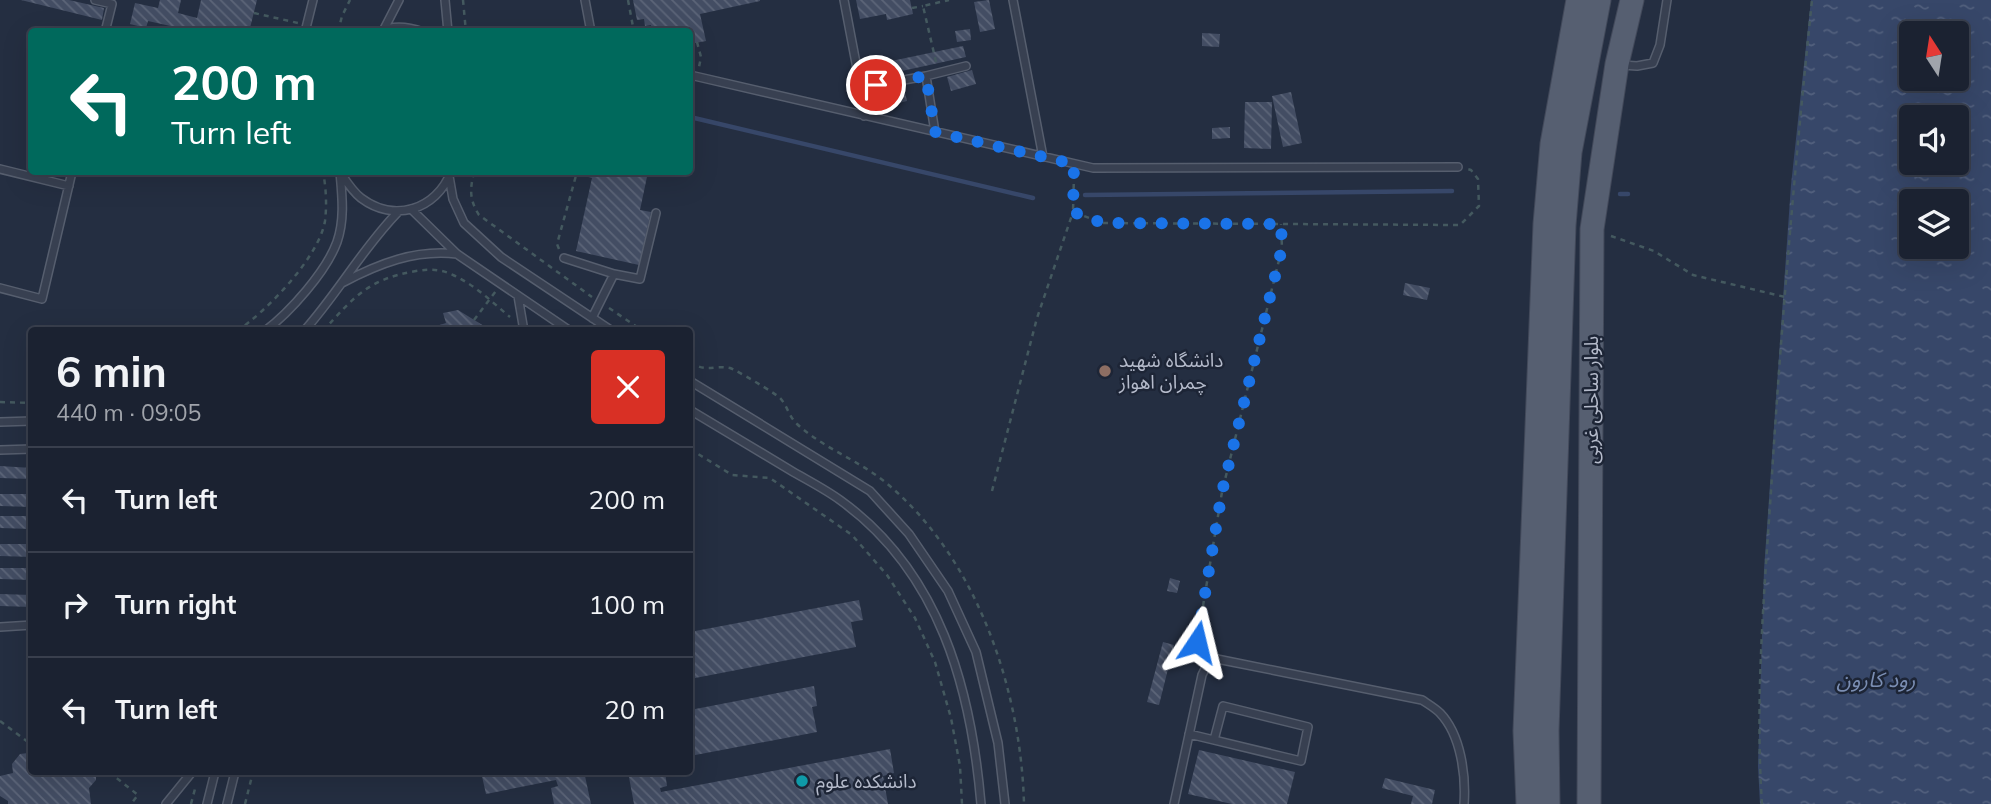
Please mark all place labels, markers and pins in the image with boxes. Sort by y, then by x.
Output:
pin [846,55,906,115]
place label: دانشگاه شهید چمران اهواز [1118,348,1223,395]
marker: دانشگاه شهید چمران اهواز [1097,363,1113,379]
place label: دانشکده علوم [816,769,917,796]
marker: دانشکده علوم [794,773,810,789]

